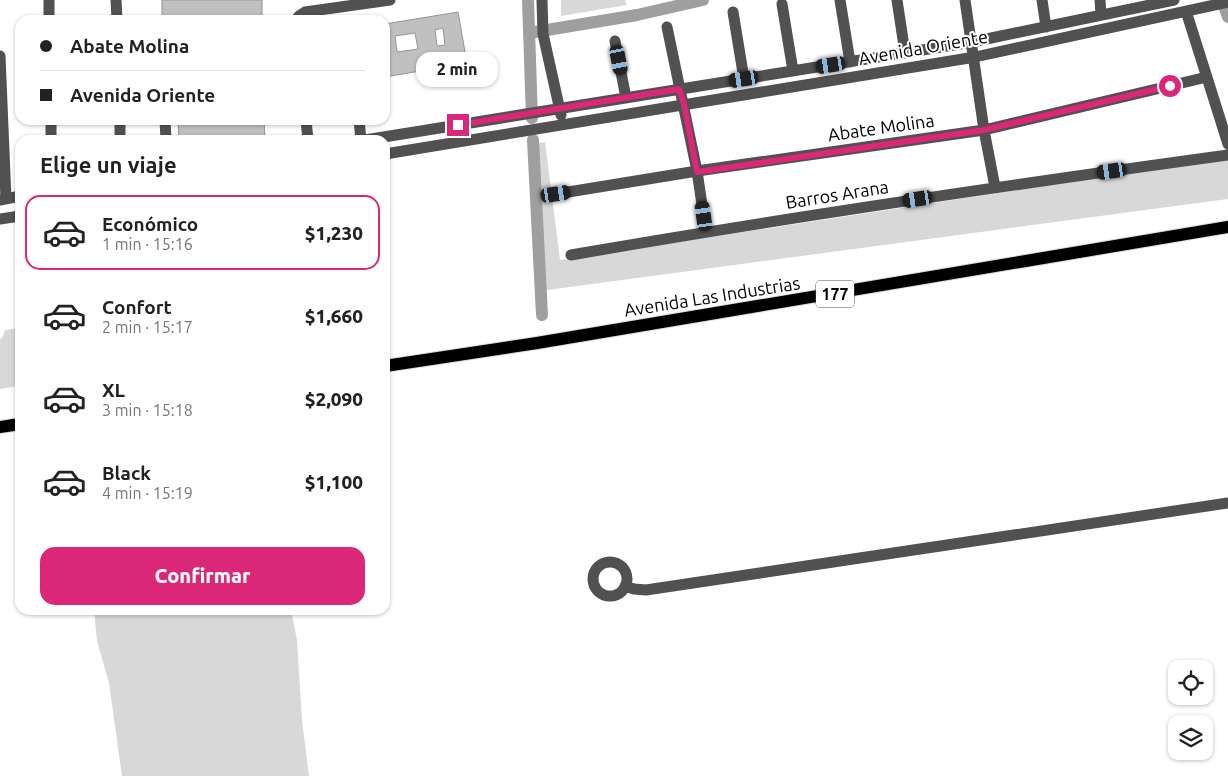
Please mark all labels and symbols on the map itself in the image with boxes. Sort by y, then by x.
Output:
street label: Avenida Oriente [857,26,989,68]
car [608,44,629,76]
callout: 2 min [417,52,499,88]
car [815,55,846,75]
car [728,69,759,89]
route start [1159,75,1181,97]
street label: Abate Molina [826,110,936,144]
route end [447,114,469,136]
car [1096,161,1127,181]
street label: Barros Arana [784,176,890,212]
car [540,184,571,204]
car [902,189,933,209]
car [694,200,713,232]
street label: Avenida Las Industrias [623,272,802,320]
road number: 177 [816,280,854,308]

